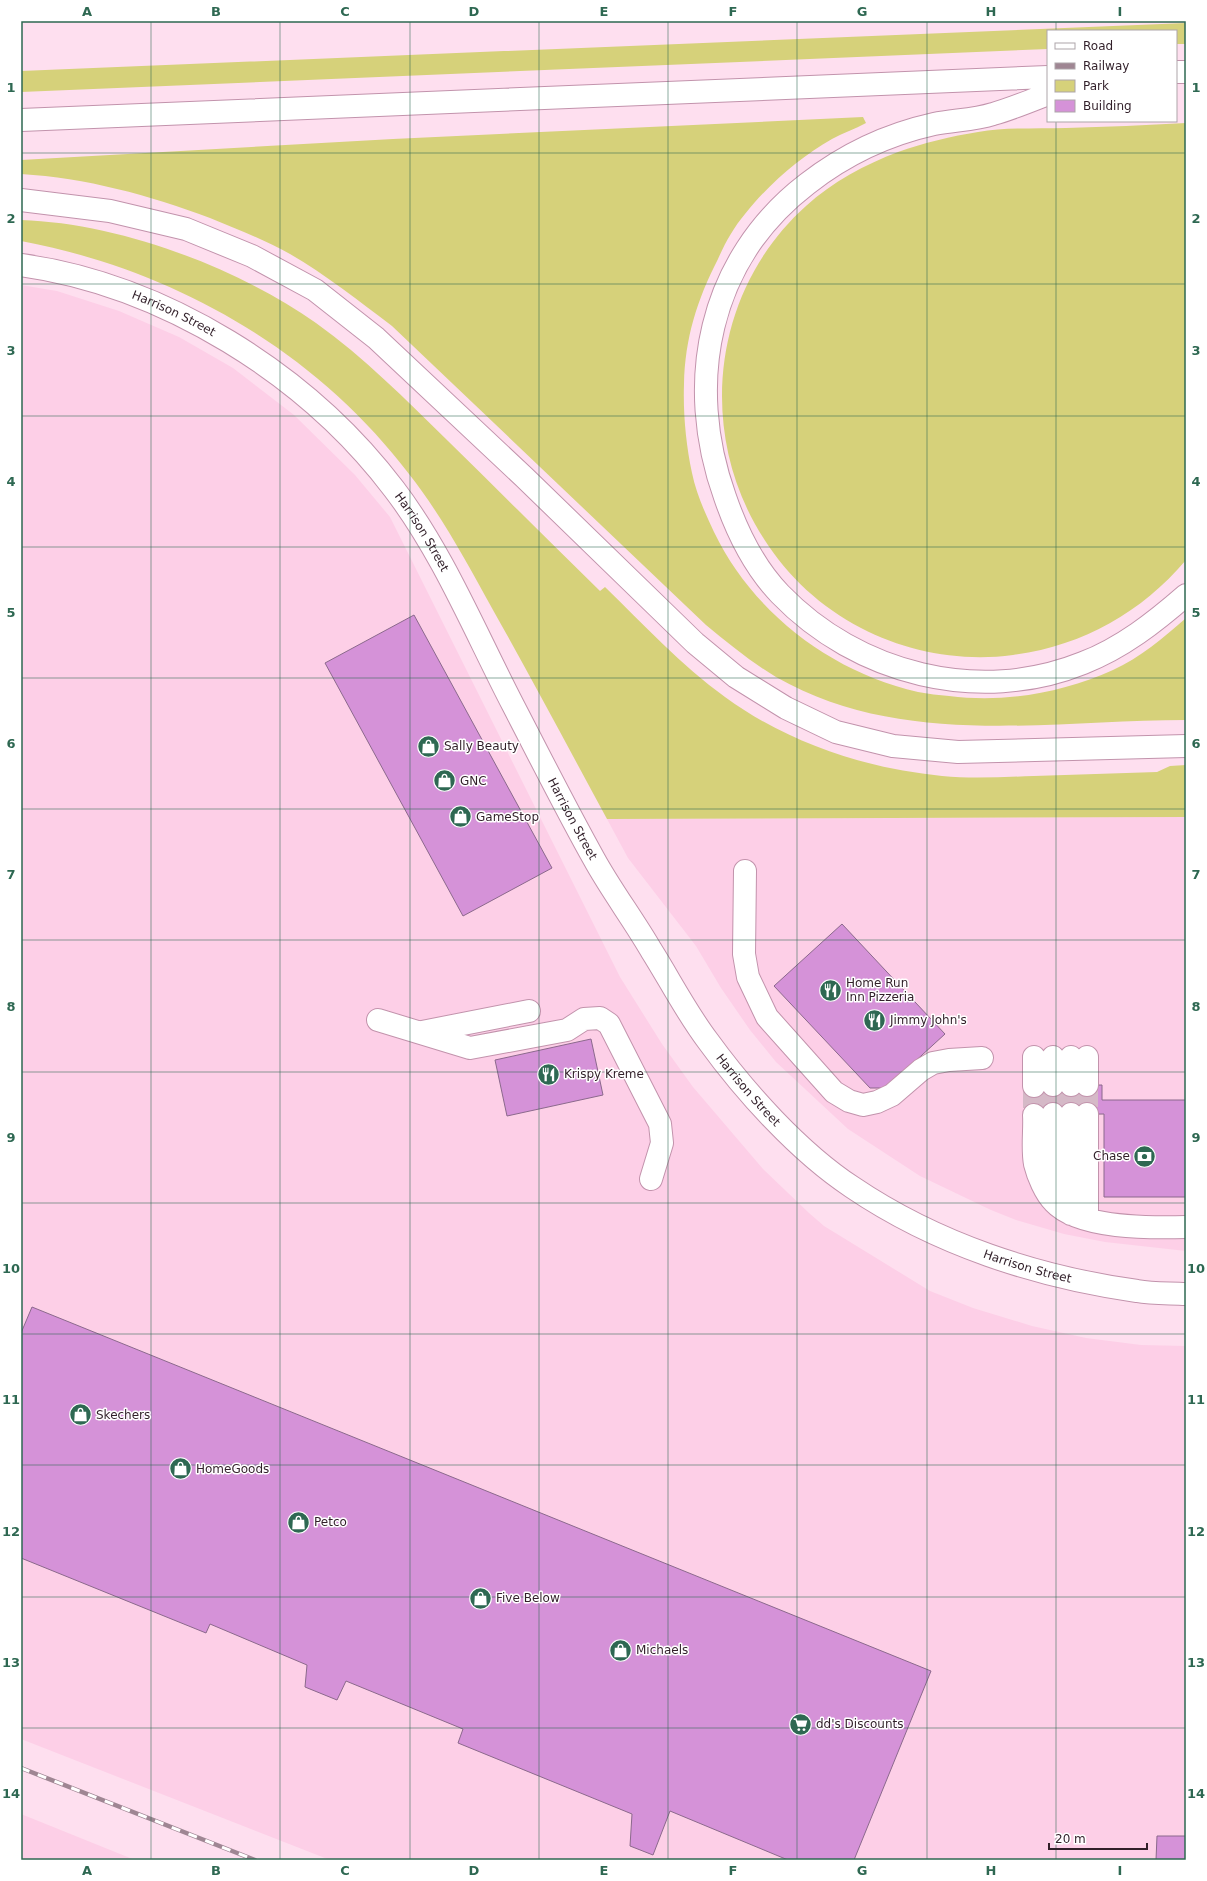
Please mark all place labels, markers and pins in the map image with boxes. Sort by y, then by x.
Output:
shop icon: Sally Beauty [416,733,442,759]
place label: Sally Beauty [444,739,519,753]
shop icon: GNC [432,768,458,794]
place label: GNC [460,774,487,788]
shop icon: GameStop [447,804,473,830]
place label: GameStop [476,810,539,824]
place label: Home Run Inn Pizzeria [846,976,914,1004]
restaurant icon: Home Run Inn Pizzeria [818,977,844,1003]
restaurant icon: Jimmy John's [861,1007,887,1033]
place label: Jimmy John's [889,1013,967,1027]
restaurant icon: Krispy Kreme [535,1061,561,1087]
place label: Krispy Kreme [564,1067,644,1081]
bank icon: Chase [1132,1143,1158,1169]
place label: Chase [1093,1149,1130,1163]
shop icon: Skechers [68,1402,94,1428]
place label: Skechers [96,1408,150,1422]
shop icon: HomeGoods [168,1456,194,1482]
place label: HomeGoods [196,1462,269,1476]
shop icon: Petco [286,1509,312,1535]
place label: Petco [314,1515,347,1529]
shop icon: Five Below [467,1585,493,1611]
place label: Five Below [496,1591,560,1605]
shop icon: Michaels [607,1637,633,1663]
place label: Michaels [636,1643,688,1657]
supermarket icon: dd's Discounts [787,1711,813,1737]
place label: dd's Discounts [816,1717,904,1731]

